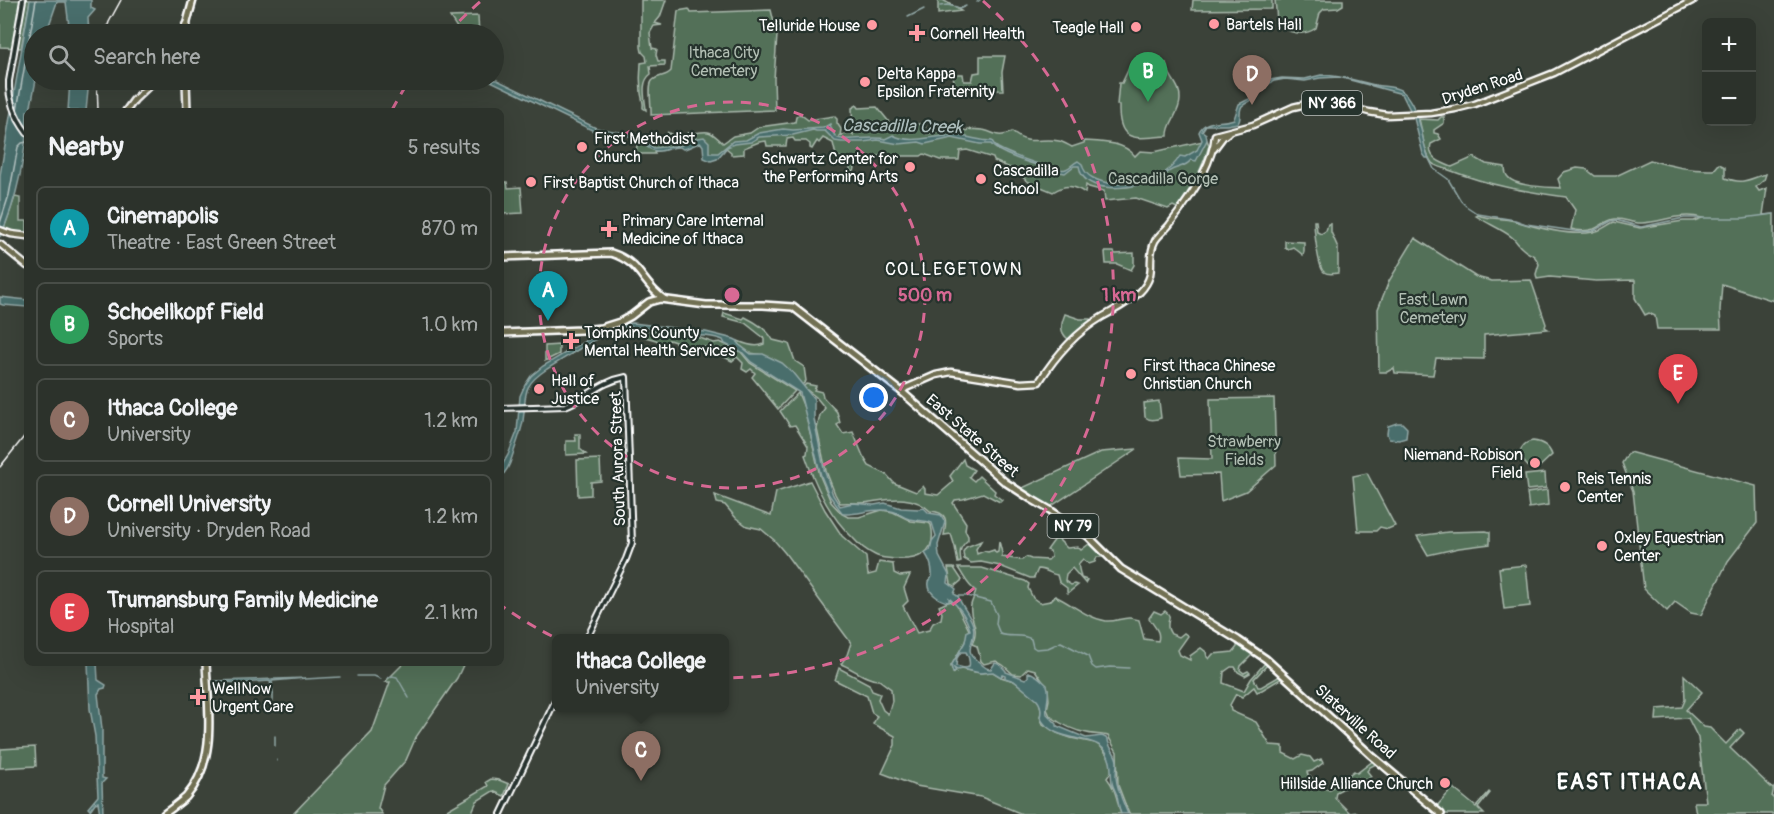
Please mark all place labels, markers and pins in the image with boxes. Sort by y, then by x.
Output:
place label: Bartels Hall [1226,15,1302,35]
place label: Telluride House [759,16,860,36]
marker: Bartels Hall [1207,17,1221,31]
marker: Telluride House [865,18,879,32]
place label: Teagle Hall [1052,18,1124,38]
marker: Teagle Hall [1129,20,1143,34]
marker: Cornell Health [908,24,926,42]
place label: Cornell Health [930,24,1025,44]
pin: B [1128,52,1168,102]
pin: D [1232,56,1272,105]
place label: Delta Kappa Epsilon Fraternity [877,64,995,102]
marker: Delta Kappa Epsilon Fraternity [858,75,872,89]
place label: First Methodist Church [594,129,696,167]
marker: First Methodist Church [575,140,589,154]
place label: Schwartz Center for the Performing Arts [761,149,898,187]
marker: Schwartz Center for the Performing Arts [903,160,917,174]
place label: Cascadilla School [993,161,1059,199]
marker: Cascadilla School [974,172,988,186]
place label: First Baptist Church of Ithaca [543,173,739,193]
marker: First Baptist Church of Ithaca [524,175,538,189]
place label: Primary Care Internal Medicine of Ithaca [622,211,764,249]
marker: Primary Care Internal Medicine of Ithaca [600,220,618,238]
pin: A [528,272,568,321]
centre of rings [722,285,742,305]
place label: Tompkins County Mental Health Services [584,323,735,361]
marker: Tompkins County Mental Health Services [562,332,580,350]
pin: E [1658,354,1698,404]
place label: First Ithaca Chinese Christian Church [1143,356,1276,394]
marker: First Ithaca Chinese Christian Church [1124,367,1138,381]
place label: Hall of Justice [551,371,599,409]
marker: Hall of Justice [532,382,546,396]
place label: Niemand-Robison Field [1404,445,1523,483]
marker: Niemand-Robison Field [1528,456,1542,470]
place label: Reis Tennis Center [1577,469,1651,507]
marker: Reis Tennis Center [1558,480,1572,494]
place label: Oxley Equestrian Center [1614,528,1724,566]
marker: Oxley Equestrian Center [1595,539,1609,553]
place label: WellNow Urgent Care [212,679,293,717]
marker: WellNow Urgent Care [189,688,207,706]
pin: C [622,732,660,781]
place label: Hillside Alliance Church [1280,774,1433,794]
marker: Hillside Alliance Church [1438,776,1452,790]

